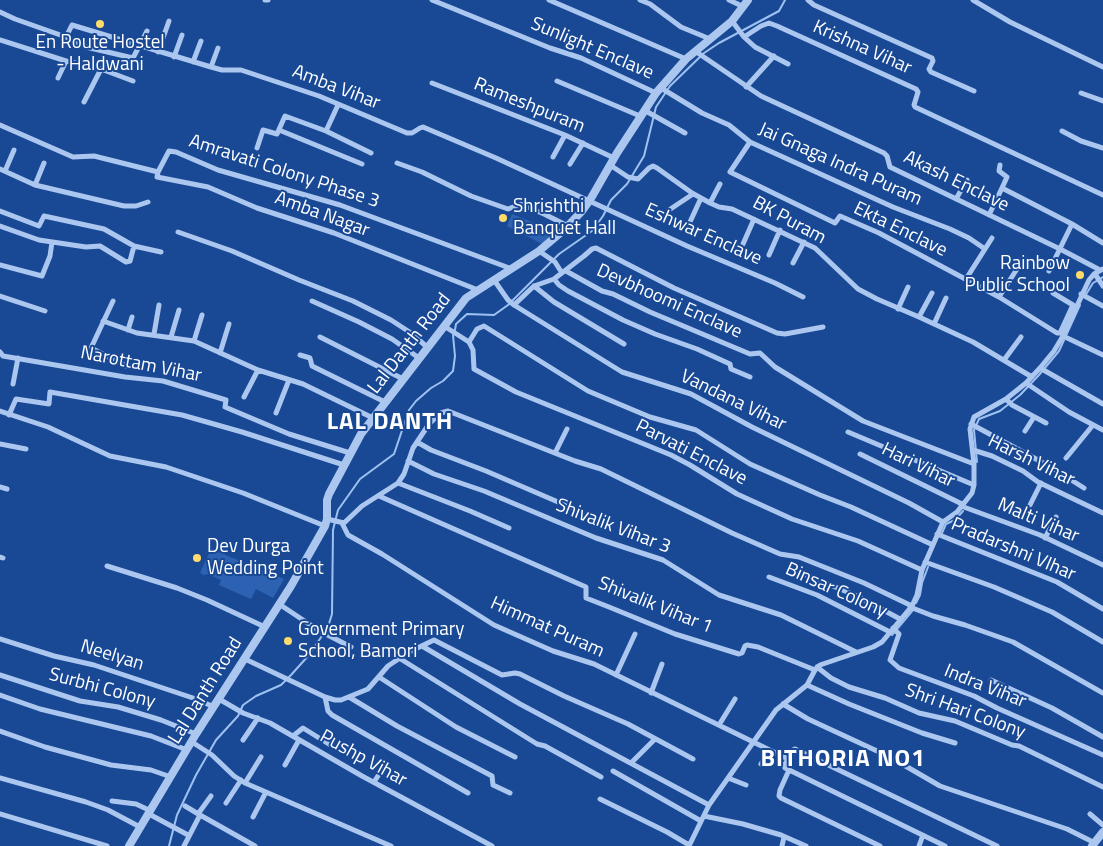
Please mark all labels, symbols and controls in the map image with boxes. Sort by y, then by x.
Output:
street label: Sunlight Enclave [527,13,657,85]
street label: Krishna Vihar [809,16,915,80]
marker: En Route Hostel - Haldwani [94,18,106,30]
place label: En Route Hostel - Haldwani [35,32,165,76]
street label: Amba Vihar [289,61,383,115]
street label: Rameshpuram [470,73,588,139]
street label: Jai Gnaga Indra Puram [755,119,925,211]
street label: Amravati Colony Phase 3 [186,130,382,214]
street label: Akash Enclave [900,147,1012,217]
street label: Amba Nagar [272,187,372,243]
street label: BK Puram [748,192,830,250]
place label: Shrishthi Banquet Hall [513,196,616,240]
street label: Ekta Enclave [849,198,951,262]
street label: Eshwar Enclave [641,199,765,271]
marker: Shrishthi Banquet Hall [497,212,509,224]
place label: Rainbow Public School [964,253,1070,297]
street label: Devbhoomi Enclave [593,260,745,344]
marker: Rainbow Public School [1074,269,1086,281]
street label: Lal Danth Road [364,289,456,399]
street label: Narottam Vihar [78,342,204,388]
street label: Vandana Vihar [676,365,790,437]
district label: LAL DANTH [326,409,454,437]
street label: Parvati Enclave [631,415,751,491]
street label: Harsh Vihar [984,430,1078,492]
street label: Hari Vihar [878,438,958,494]
street label: Malti Vihar [994,494,1082,548]
street label: Shivalik Vihar 3 [552,495,674,559]
street label: Pradarshni VIhar [947,514,1079,586]
place label: Dev Durga Wedding Point [207,536,324,580]
marker: Dev Durga Wedding Point [191,552,203,564]
street label: Binsar Colony [782,558,890,624]
street label: Shivalik Vihar 1 [594,573,716,639]
street label: Himmat Puram [486,593,608,663]
place label: Government Primary School, Bamori [298,619,465,663]
street label: Lal Danth Road [164,634,248,748]
marker: Government Primary School, Bamori [282,635,294,647]
street label: Neelyan [78,636,146,676]
street label: Indra Vihar [941,660,1029,714]
street label: Surbhi Colony [46,664,158,714]
street label: Shri Hari Colony [902,680,1028,744]
street label: Pushp Vihar [315,726,411,792]
district label: BITHORIA NO1 [759,746,927,774]

